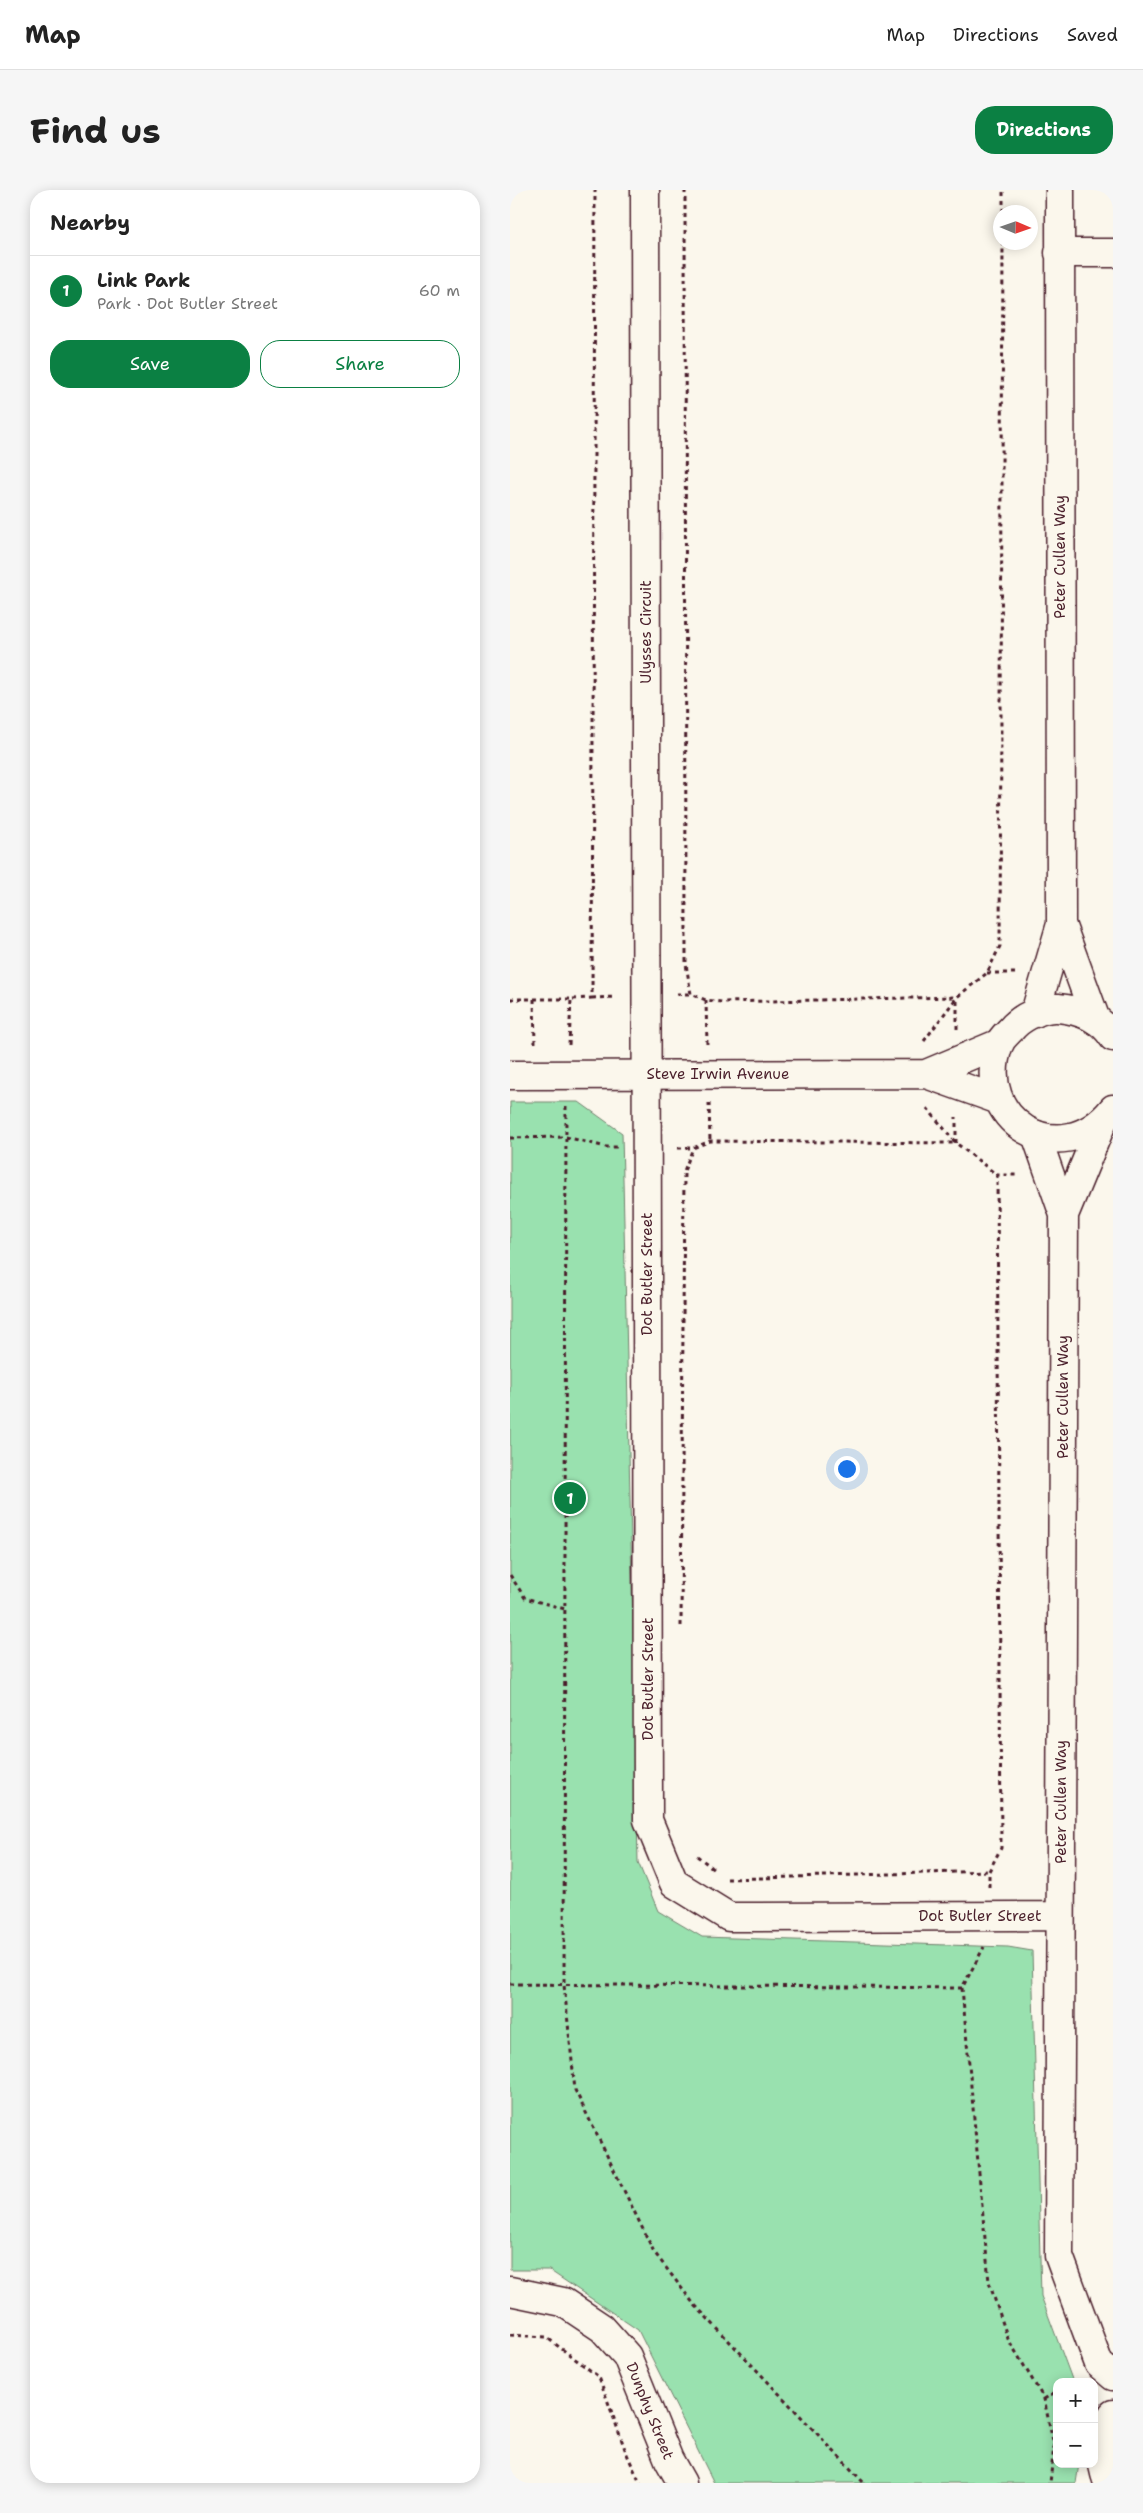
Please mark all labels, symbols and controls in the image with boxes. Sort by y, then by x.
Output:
text: Map [25,19,81,51]
text: Map [887,23,925,47]
text: Directions [953,23,1039,47]
text: Saved [1067,23,1118,47]
button: Directions [975,106,1113,154]
text: Find us [30,107,161,154]
north arrow [993,205,1038,250]
text: Nearby [50,209,130,237]
text: Link Park [97,268,190,293]
text: 1 [62,280,70,301]
text: 60 m [419,280,460,301]
text: Park · Dot Butler Street [97,293,278,314]
button: Save [50,340,250,388]
button: Share [260,340,460,388]
street label: Peter Cullen Way [1050,495,1070,619]
street label: Ulysses Circuit [636,580,656,684]
street label: Steve Irwin Avenue [647,1064,789,1084]
street label: Dot Butler Street [637,1212,657,1336]
street label: Peter Cullen Way [1053,1335,1073,1459]
your location [834,1456,860,1482]
pin: 1 [554,1479,586,1517]
street label: Dot Butler Street [638,1617,658,1741]
street label: Peter Cullen Way [1051,1740,1071,1864]
street label: Dot Butler Street [918,1906,1042,1926]
street label: Dunphy Street [621,2359,679,2463]
map controls [1053,2378,1098,2468]
button: + [1053,2378,1098,2423]
button: − [1053,2423,1098,2468]

